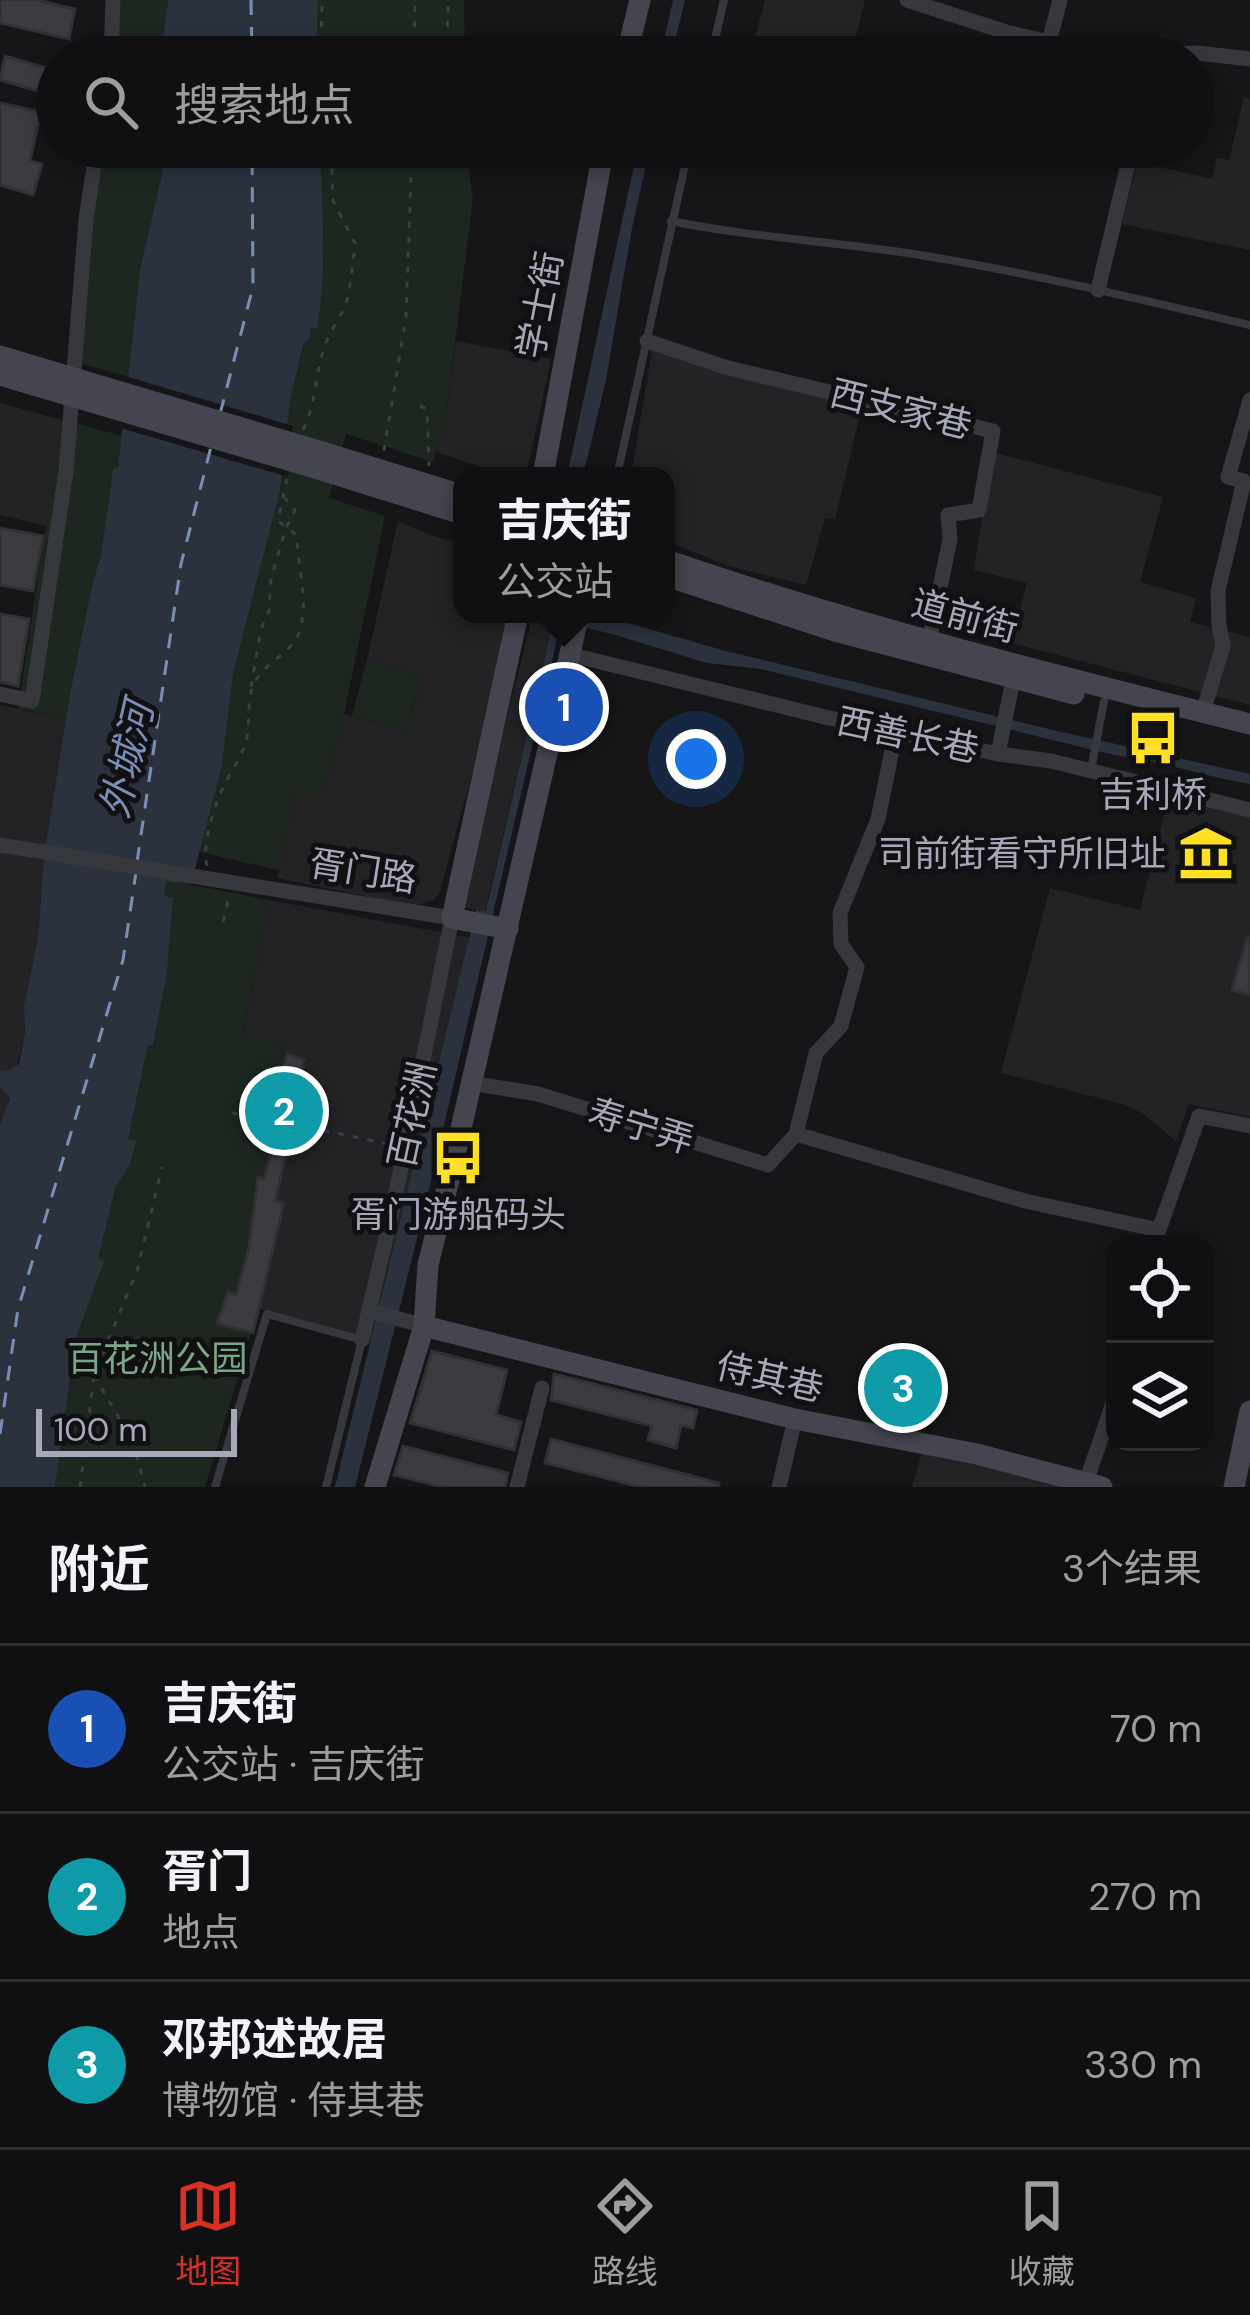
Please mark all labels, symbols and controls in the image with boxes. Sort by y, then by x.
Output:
search box [36,36,1214,168]
icon: search [78,69,144,135]
text: 搜索地点 [174,76,354,135]
street label: 学士街 [507,248,573,362]
street label: 西支家巷 [825,369,977,449]
popup [453,467,675,623]
text: 吉庆街 [496,491,632,550]
text: 公交站 [496,556,614,607]
street label: 道前街 [907,579,1023,653]
pin: 1 [525,662,603,752]
water label: 外城河 [89,690,167,823]
street label: 西善长巷 [833,697,983,773]
bus stop icon: 吉利桥 [1124,709,1182,767]
your location [666,729,726,789]
place label: 吉利桥 [1099,771,1207,818]
museum icon: 司前街看守所旧址 [1177,824,1235,882]
place label: 司前街看守所旧址 [878,830,1166,877]
street label: 胥门路 [306,839,420,903]
street label: 百花洲 [378,1057,446,1173]
pin: 2 [245,1066,323,1156]
street label: 寿宁弄 [582,1088,700,1164]
bus stop icon: 胥门游船码头 [429,1129,487,1187]
place label: 胥门游船码头 [350,1191,566,1238]
map controls [1106,1235,1214,1451]
button: locate [1106,1235,1214,1343]
park label: 百花洲公园 [67,1335,247,1382]
street label: 侍其巷 [712,1342,828,1412]
pin: 3 [864,1343,942,1433]
button: layers [1106,1343,1214,1451]
scale bar [36,1403,237,1456]
text: 100 m [54,1408,148,1451]
text: 附近 [48,1536,150,1603]
text: 3个结果 [1062,1543,1202,1594]
text: 吉庆街 [162,1674,297,1733]
text: 1 [80,1703,94,1754]
text: 70 m [1110,1703,1202,1754]
text: 公交站 · 吉庆街 [162,1739,424,1790]
text: 胥门 [162,1842,252,1901]
text: 2 [76,1871,98,1922]
text: 270 m [1088,1871,1202,1922]
text: 地点 [162,1907,240,1958]
text: 邓邦述故居 [162,2010,387,2069]
text: 3 [75,2039,99,2090]
text: 330 m [1084,2039,1202,2090]
text: 博物馆 · 侍其巷 [162,2075,424,2126]
tab: 地图 [175,2173,241,2293]
tab: 路线 [592,2173,658,2293]
tab: 收藏 [1009,2173,1075,2293]

